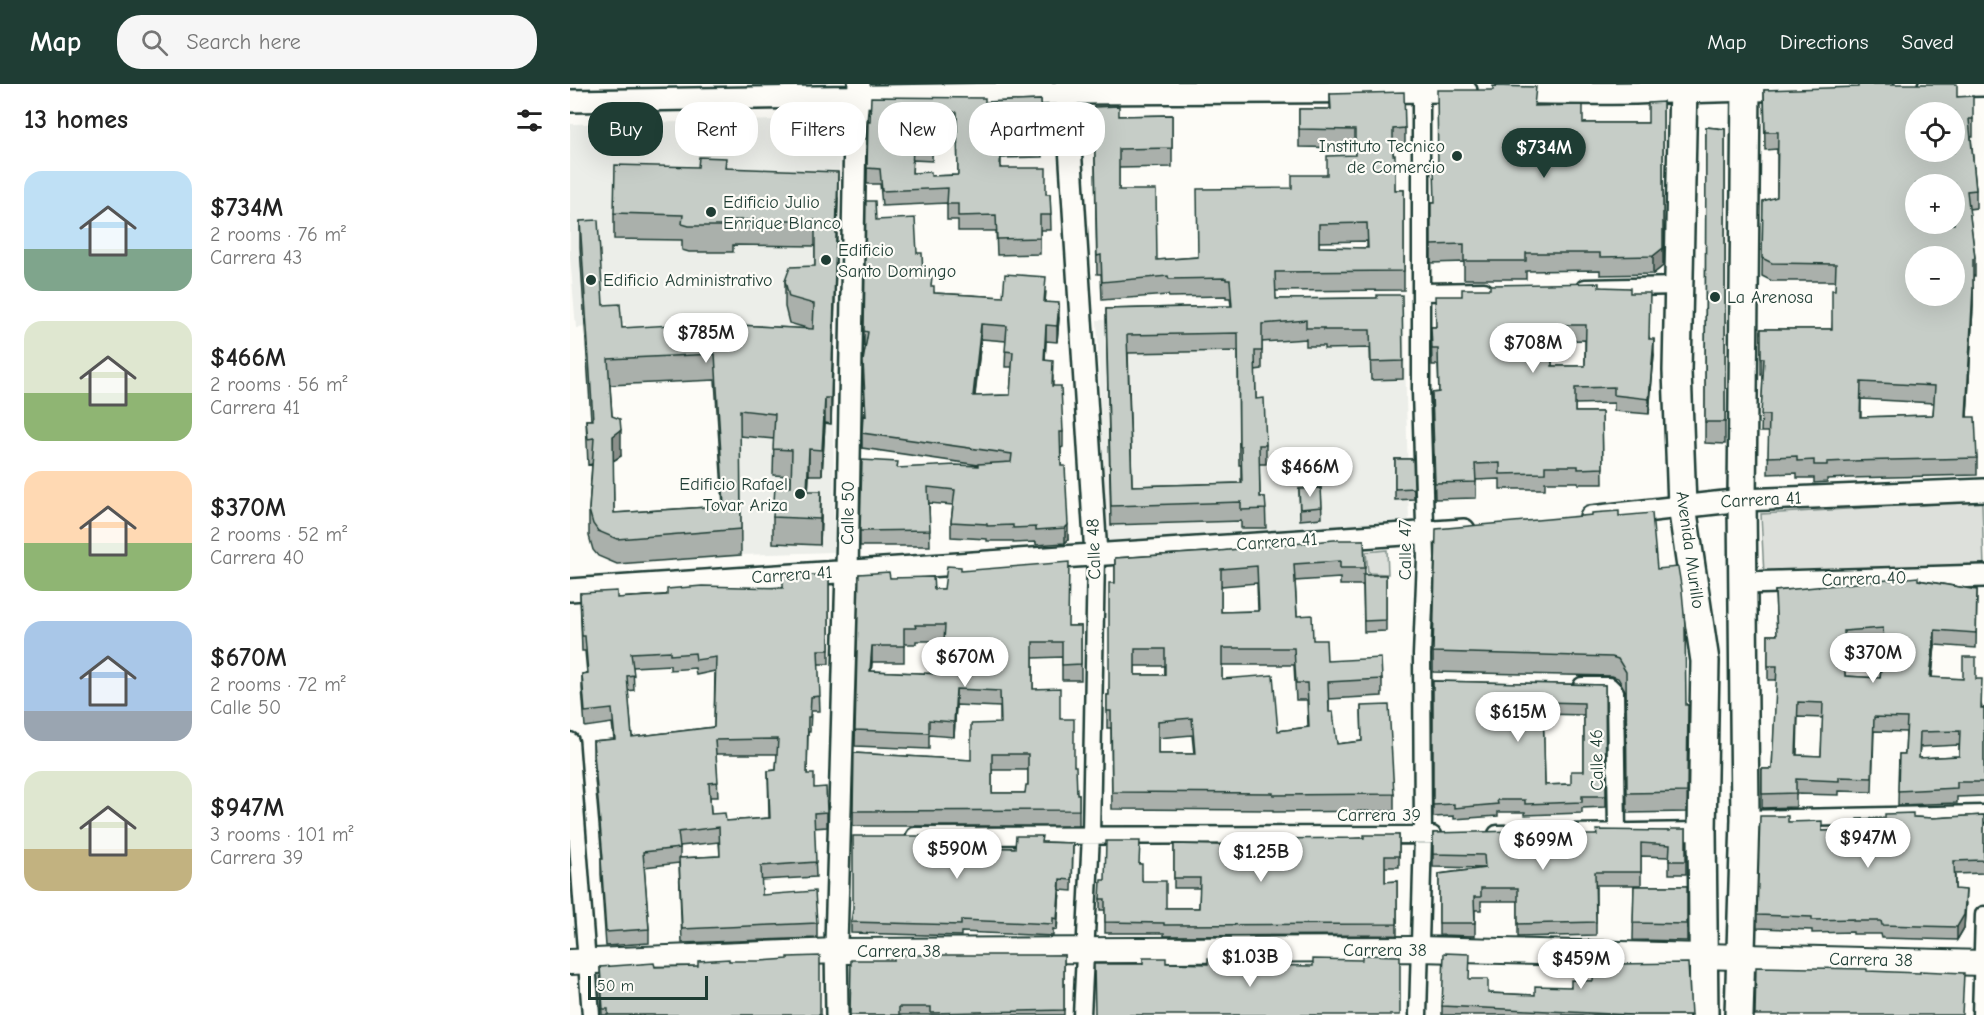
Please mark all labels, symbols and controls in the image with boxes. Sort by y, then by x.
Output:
search box [117,15,537,69]
text: Map [30,26,81,58]
icon: search [138,26,171,59]
text: Search here [186,29,301,55]
text: Map [1707,30,1747,54]
text: Directions [1780,30,1869,54]
text: Saved [1902,30,1954,54]
chip: Buy [588,102,663,156]
chip: Rent [675,102,758,156]
chip: Filters [770,102,866,156]
chip: New [878,102,957,156]
chip: Apartment [969,102,1105,156]
map controls [1905,102,1965,306]
button: locate [1905,102,1965,162]
icon: filters [513,104,546,137]
text: 13 homes [24,105,128,135]
pin: $734M [1502,128,1586,179]
place label: Instituto Tecnico de Comercio [1319,136,1445,178]
text: $734M [1516,136,1572,159]
marker: Instituto Tecnico de Comercio [1450,149,1464,163]
button: + [1905,174,1965,234]
place label: Edificio Julio Enrique Blanco [723,192,841,234]
text: $734M [210,193,283,223]
icon: home [72,195,144,267]
marker: Edificio Julio Enrique Blanco [704,205,718,219]
text: 2 rooms · 76 m² [210,223,346,246]
place label: Edificio Santo Domingo [838,240,956,282]
text: Carrera 43 [210,246,302,269]
button: − [1905,246,1965,306]
marker: Edificio Santo Domingo [819,253,833,267]
place label: Edificio Administrativo [603,270,773,291]
marker: Edificio Administrativo [584,273,598,287]
place label: La Arenosa [1727,287,1813,308]
marker: La Arenosa [1708,290,1722,304]
pin: $785M [664,313,748,364]
text: $785M [677,321,735,344]
pin: $708M [1491,323,1575,374]
text: $708M [1504,331,1562,354]
text: $466M [210,343,286,373]
icon: home [72,345,144,417]
text: 2 rooms · 56 m² [210,373,348,396]
text: Carrera 41 [210,396,300,419]
pin: $466M [1268,447,1352,498]
text: $466M [1281,455,1339,478]
place label: Edificio Rafael Tovar Ariza [679,474,788,516]
street label: Calle 50 [837,481,859,545]
marker: Edificio Rafael Tovar Ariza [793,487,807,501]
street label: Carrera 41 [1720,487,1802,513]
street label: Avenida Murillo [1671,490,1709,610]
text: $370M [210,493,286,523]
icon: home [72,495,144,567]
street label: Calle 48 [1082,518,1106,580]
street label: Calle 47 [1395,519,1416,580]
text: 2 rooms · 52 m² [210,523,347,546]
street label: Carrera 41 [1236,529,1318,555]
text: Carrera 40 [210,546,305,569]
street label: Carrera 41 [751,562,833,588]
street label: Carrera 40 [1821,567,1907,591]
pin: $370M [1831,633,1915,684]
pin: $670M [923,637,1007,688]
text: $370M [1844,641,1902,664]
text: $670M [210,643,287,673]
icon: home [72,645,144,717]
text: $670M [935,645,995,668]
text: 2 rooms · 72 m² [210,673,346,696]
pin: $615M [1476,692,1560,743]
text: Calle 50 [210,696,281,719]
text: $615M [1489,700,1547,723]
street label: Calle 46 [1586,729,1608,791]
text: $947M [210,793,284,823]
icon: home [72,795,144,867]
street label: Carrera 39 [1337,805,1421,826]
pin: $947M [1826,818,1910,869]
pin: $699M [1501,820,1585,871]
text: 3 rooms · 101 m² [210,823,354,846]
text: $947M [1840,826,1897,849]
text: $699M [1513,828,1573,851]
pin: $590M [915,829,999,880]
pin: $1.25B [1212,832,1310,883]
text: $590M [927,837,987,860]
text: $1.25B [1233,840,1289,863]
text: Carrera 39 [210,846,303,869]
pin: $1.03B [1201,937,1299,988]
pin: $459M [1539,939,1623,990]
street label: Carrera 38 [1343,940,1427,961]
street label: Carrera 38 [857,941,941,962]
text: $1.03B [1221,945,1279,968]
text: $459M [1552,947,1610,970]
street label: Carrera 38 [1829,949,1913,971]
scale bar [588,973,708,1000]
text: 50 m [597,977,634,995]

